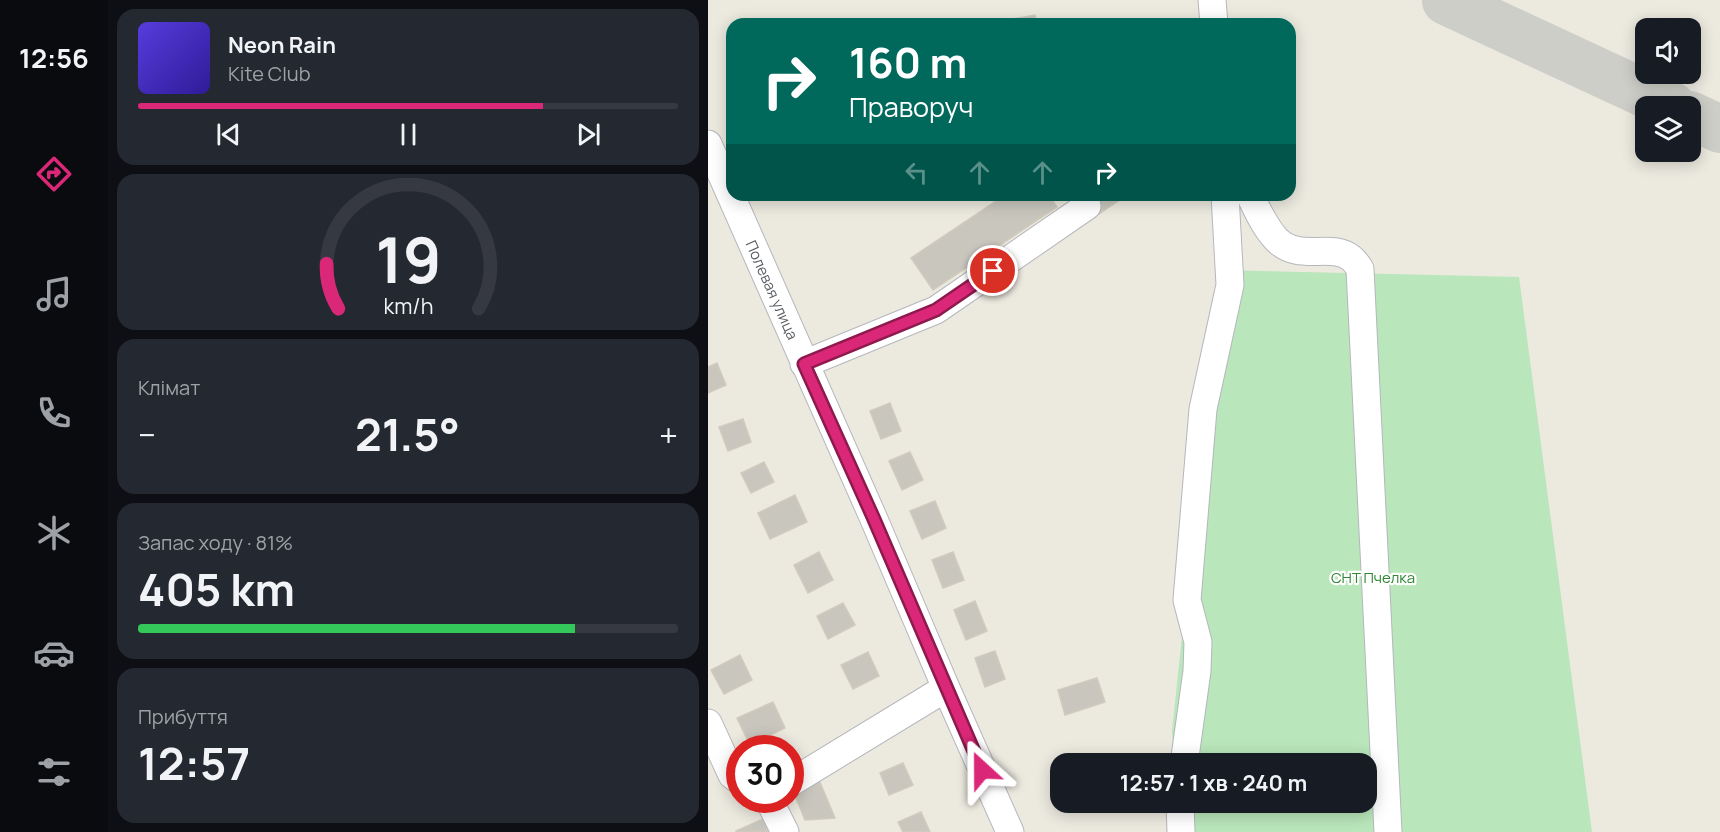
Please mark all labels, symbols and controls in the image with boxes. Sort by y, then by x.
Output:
map controls [1635,18,1701,162]
button: sound [1635,18,1701,84]
text: Neon Rain [228,30,336,60]
text: 160 m [849,33,967,91]
text: 12:56 [19,39,89,76]
icon: right [750,42,828,120]
text: Kite Club [228,60,311,87]
text: Праворуч [849,88,973,125]
button: layers [1635,96,1701,162]
icon: previous [212,118,245,151]
icon: pause [392,118,425,151]
icon: next [572,118,605,151]
icon: directions [33,153,75,195]
icon: left [900,156,933,189]
icon: ahead [963,156,996,189]
icon: ahead [1026,156,1059,189]
icon: right [1089,156,1122,189]
text: 19 [375,216,441,302]
street label: Полевая улица [741,237,803,343]
pin [967,245,1018,296]
icon: arrive [976,254,1009,287]
icon: music [33,273,75,315]
text: km/h [383,291,433,320]
text: Клімат [138,374,200,401]
icon: phone [33,392,75,434]
text: 21.5° [355,403,460,465]
text: − [138,412,156,457]
text: + [659,412,678,457]
icon: climate [33,512,75,554]
text: Запас ходу · 81% [138,529,293,556]
text: 405 km [138,558,295,620]
park label: СНТ Пчелка [1331,567,1415,588]
icon: car [33,632,75,674]
text: Прибуття [138,703,228,730]
text: 12:57 [138,732,250,794]
speed limit sign: 30 [726,735,804,813]
position arrow [950,738,1014,802]
icon: filters [33,751,75,793]
text: 12:57 · 1 хв · 240 m [1120,768,1307,798]

